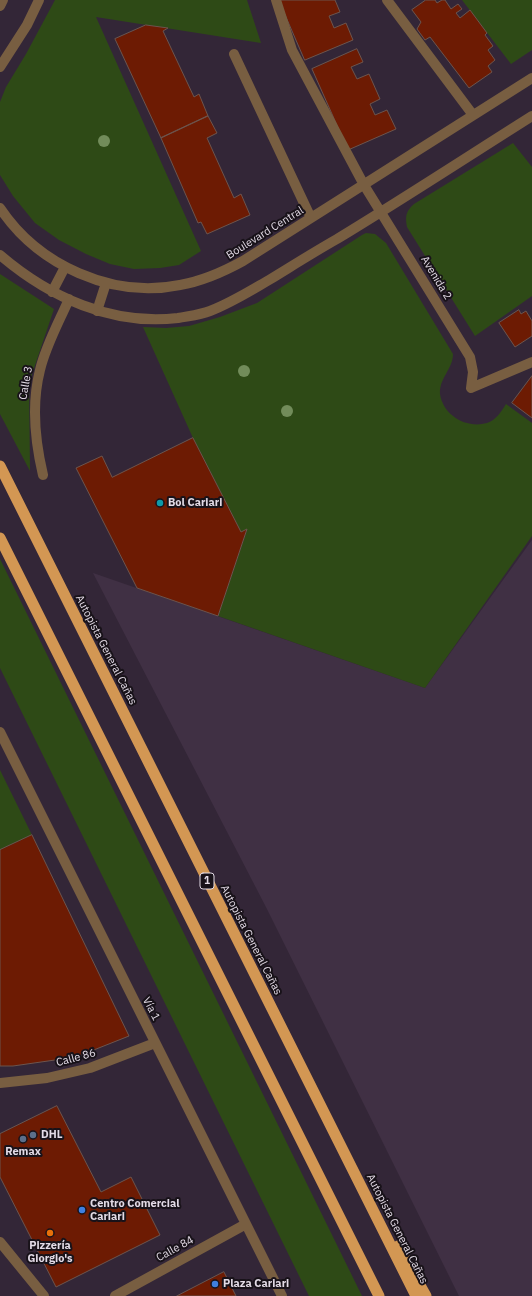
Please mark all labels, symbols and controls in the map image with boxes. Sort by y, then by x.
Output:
street label: Boulevard Central [224,204,306,262]
street label: Avenida 2 [418,254,454,302]
street label: Calle 3 [17,365,35,401]
place label: Bol Cariari [168,496,222,510]
marker: Bol Cariari [155,498,165,508]
street label: Autopista General Cañas [73,593,139,707]
road number: 1 [200,873,214,889]
street label: Autopista General Cañas [218,883,284,997]
street label: Vía 1 [140,995,162,1023]
street label: Calle 86 [55,1046,97,1070]
place label: DHL [41,1128,62,1142]
marker: DHL [28,1130,38,1140]
marker: Remax [18,1134,28,1144]
place label: Remax [5,1145,41,1159]
street label: Autopista General Cañas [364,1172,430,1286]
place label: Centro Comercial Cariari [90,1197,179,1223]
marker: Centro Comercial Cariari [77,1205,87,1215]
marker: Pizzería Giorgio's [45,1228,55,1238]
street label: Calle 84 [154,1233,196,1265]
place label: Pizzería Giorgio's [27,1239,73,1265]
place label: Plaza Cariari [223,1277,289,1291]
marker: Plaza Cariari [210,1279,220,1289]

